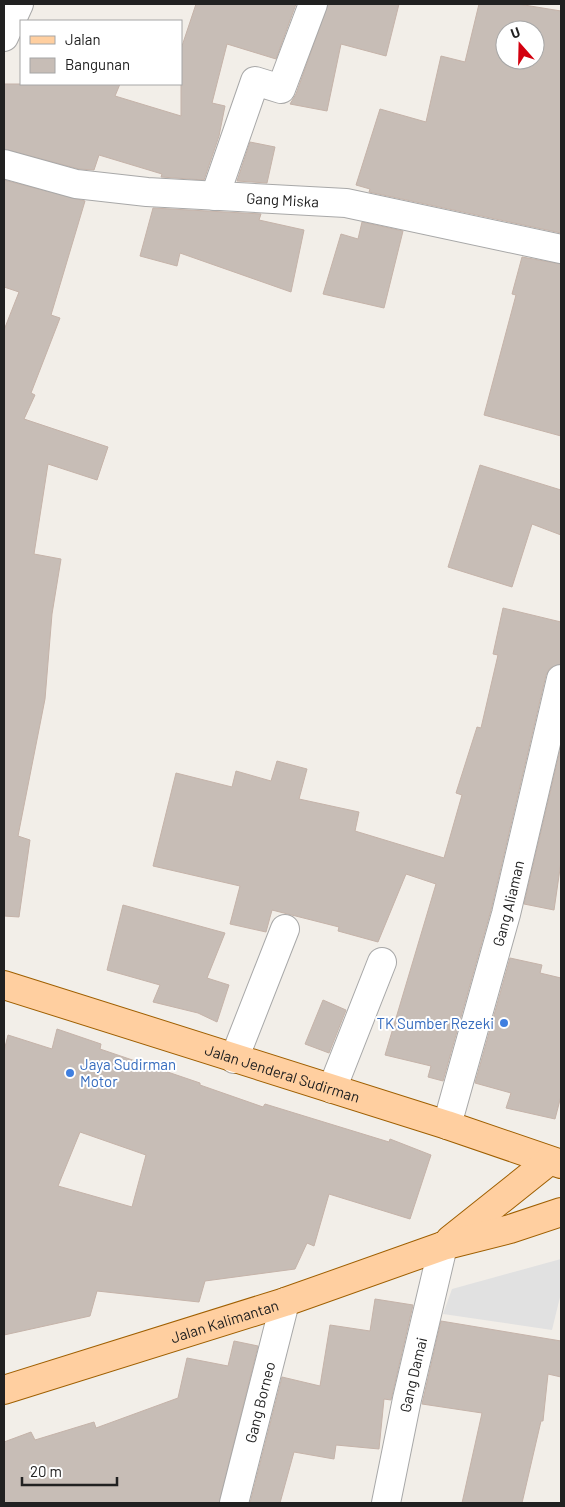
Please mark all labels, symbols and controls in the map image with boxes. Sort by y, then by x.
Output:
legend [20,20,182,85]
north arrow [495,20,545,70]
text: U [508,23,523,42]
text: Jalan [65,30,101,48]
text: Bangunan [65,55,130,73]
street label: Gang Miska [246,189,319,210]
street label: Gang Aliaman [488,858,527,948]
place label: TK Sumber Rezeki [376,1014,494,1032]
marker: TK Sumber Rezeki [498,1017,510,1029]
street label: Jalan Jenderal Sudirman [203,1040,362,1106]
place label: Jaya Sudirman Motor [80,1055,176,1090]
marker: Jaya Sudirman Motor [64,1067,76,1079]
street label: Jalan Kalimantan [168,1296,281,1346]
street label: Gang Damai [396,1335,430,1414]
street label: Gang Borneo [241,1360,279,1445]
scale bar [22,1454,118,1486]
text: 20 m [30,1462,62,1480]

